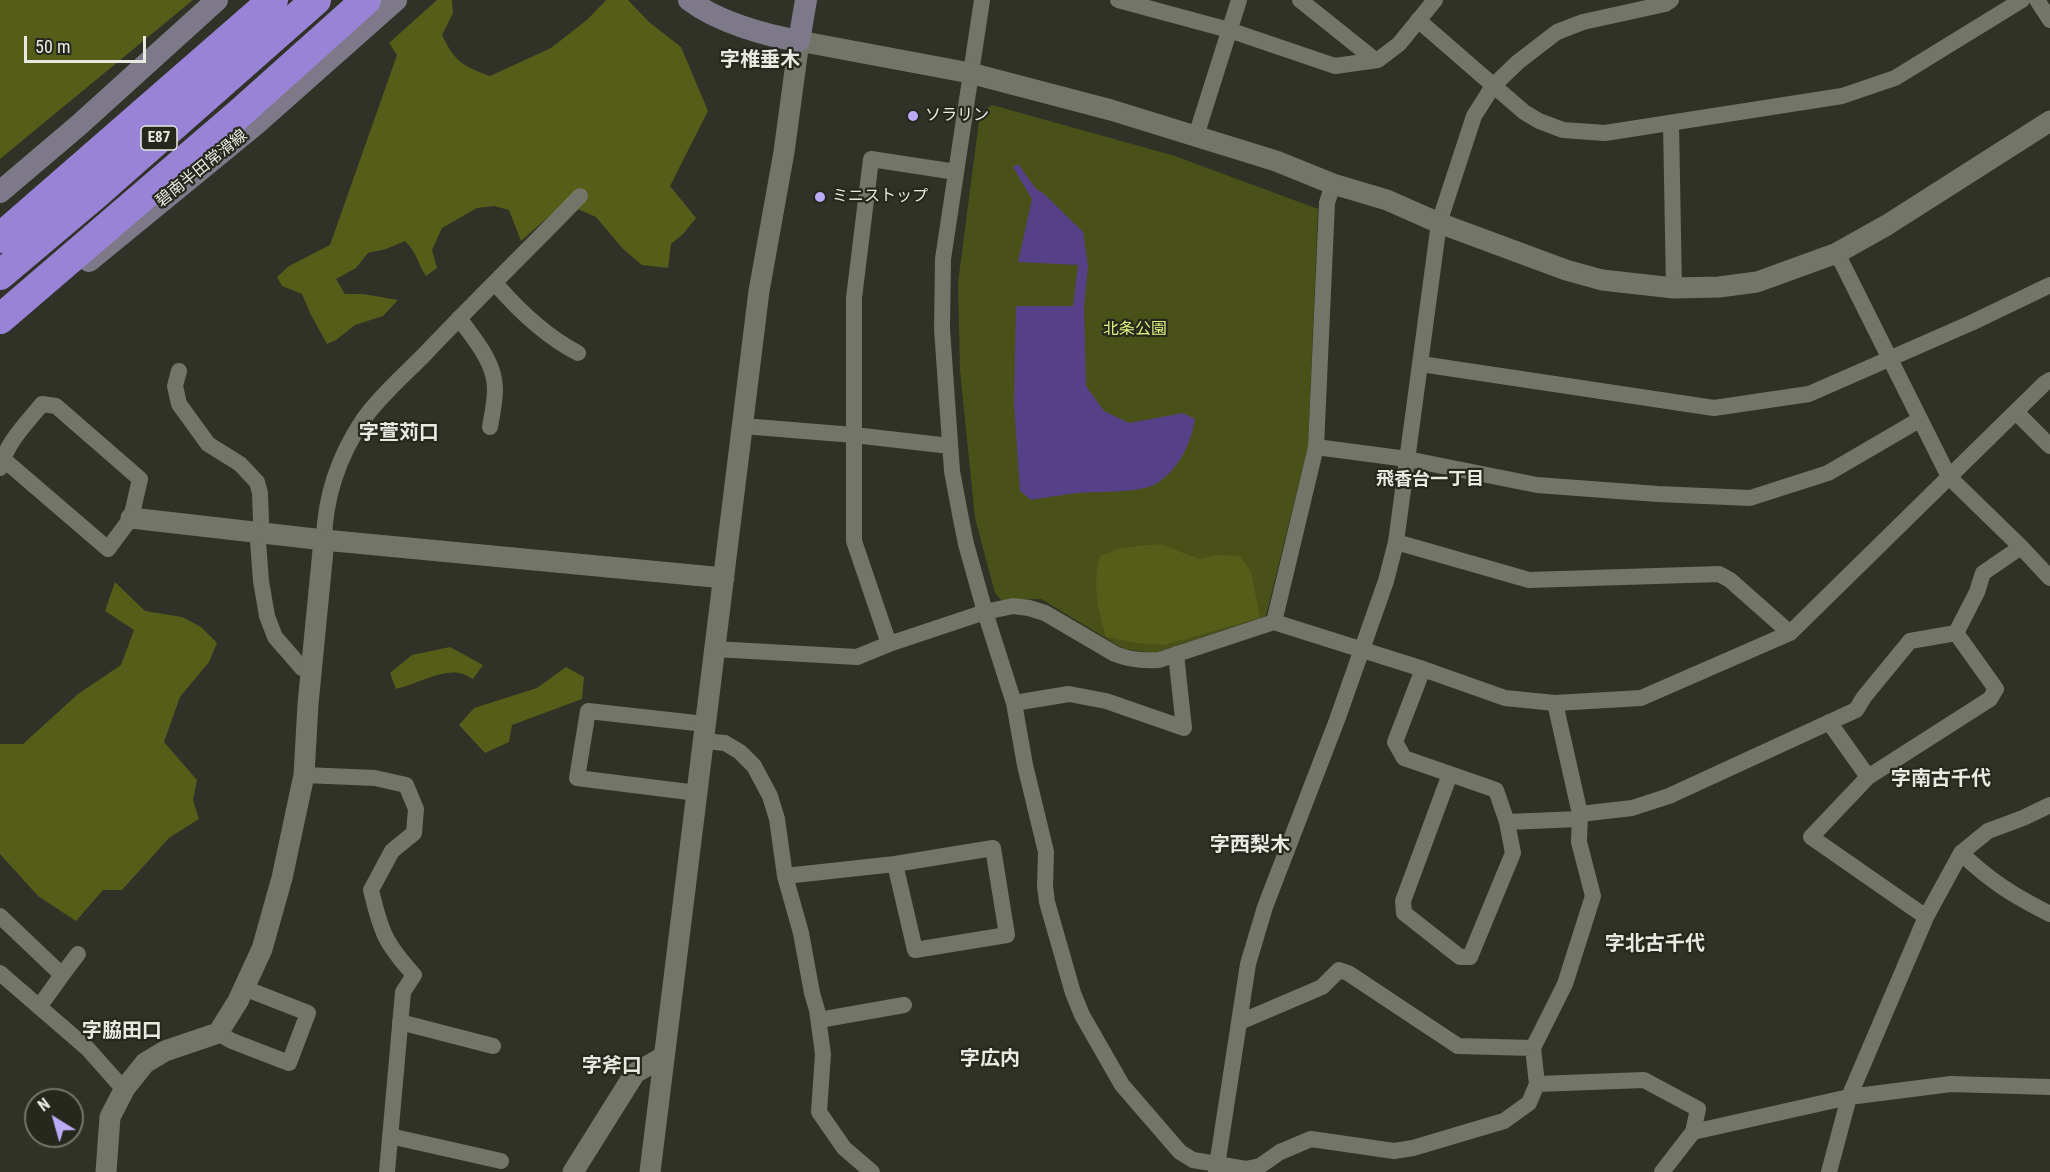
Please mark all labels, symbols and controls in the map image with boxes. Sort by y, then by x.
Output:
scale bar [27,24,148,62]
text: 50 m [35,36,70,57]
district label: 字椎垂木 [720,49,800,73]
place label: ソラリン [925,106,989,126]
marker: ソラリン [906,109,920,123]
road number: E87 [141,126,177,150]
street label: 碧南半田常滑線 [152,126,252,212]
place label: ミニストップ [832,187,928,207]
marker: ミニストップ [813,190,827,204]
park label: 北条公園 [1103,320,1167,340]
district label: 字萱苅口 [359,422,439,446]
district label: 飛香台一丁目 [1376,469,1484,491]
district label: 字南古千代 [1891,768,1991,792]
district label: 字西梨木 [1210,834,1290,858]
district label: 字北古千代 [1605,933,1705,957]
district label: 字脇田口 [82,1020,162,1044]
district label: 字広内 [960,1048,1020,1072]
district label: 字斧口 [582,1055,642,1079]
north arrow [24,1088,84,1148]
text: N [34,1094,54,1115]

